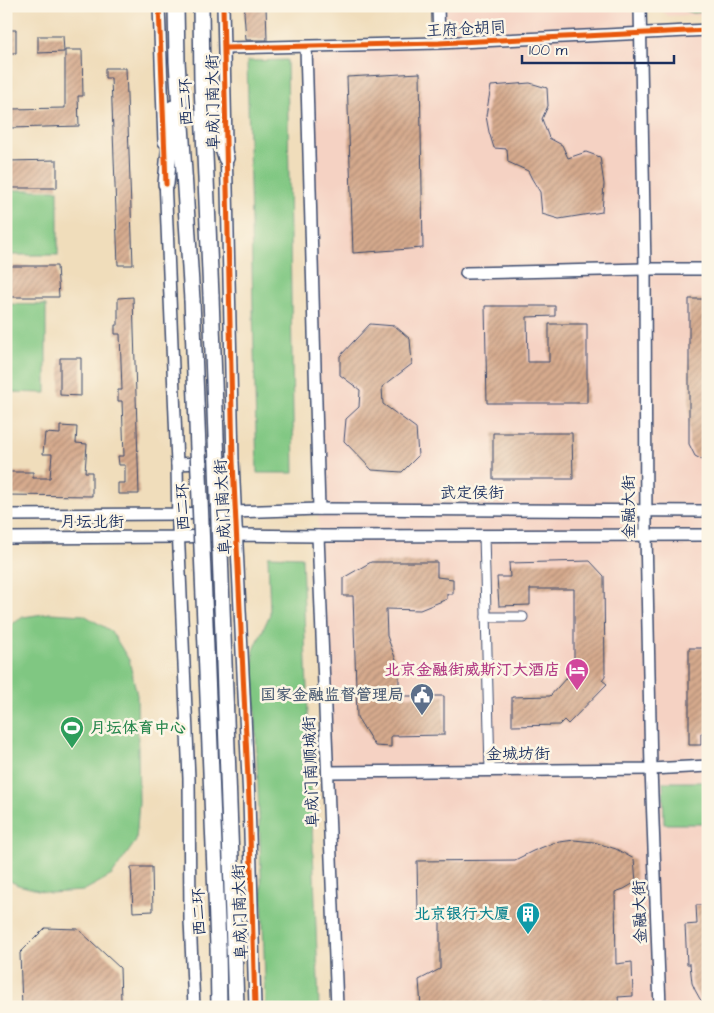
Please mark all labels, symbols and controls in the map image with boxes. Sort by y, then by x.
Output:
street label: 王府仓胡同 [425,16,507,42]
scale bar [522,32,674,64]
text: 100 m [529,40,568,61]
street label: 阜成门南大街 [201,54,225,150]
street label: 西二环 [174,78,198,126]
street label: 阜成门南大街 [210,458,236,556]
street label: 金融大街 [618,475,640,539]
street label: 武定侯街 [440,482,504,504]
street label: 西二环 [171,483,195,531]
street label: 月坛北街 [60,511,124,533]
hotel icon: 北京金融街威斯汀大酒店 [564,657,590,691]
place label: 北京金融街威斯汀大酒店 [384,659,560,681]
public building icon: 国家金融监督管理局 [409,682,435,716]
place label: 国家金融监督管理局 [260,684,404,706]
sports icon: 月坛体育中心 [59,715,85,749]
street label: 阜成门南顺城街 [298,716,324,828]
place label: 月坛体育中心 [90,717,186,739]
street label: 金城坊街 [486,743,550,765]
street label: 阜成门南大街 [227,864,253,960]
street label: 金融大街 [628,880,652,944]
street label: 西二环 [187,888,211,936]
building icon: 北京银行大厦 [515,901,541,935]
place label: 北京银行大厦 [414,903,510,925]

